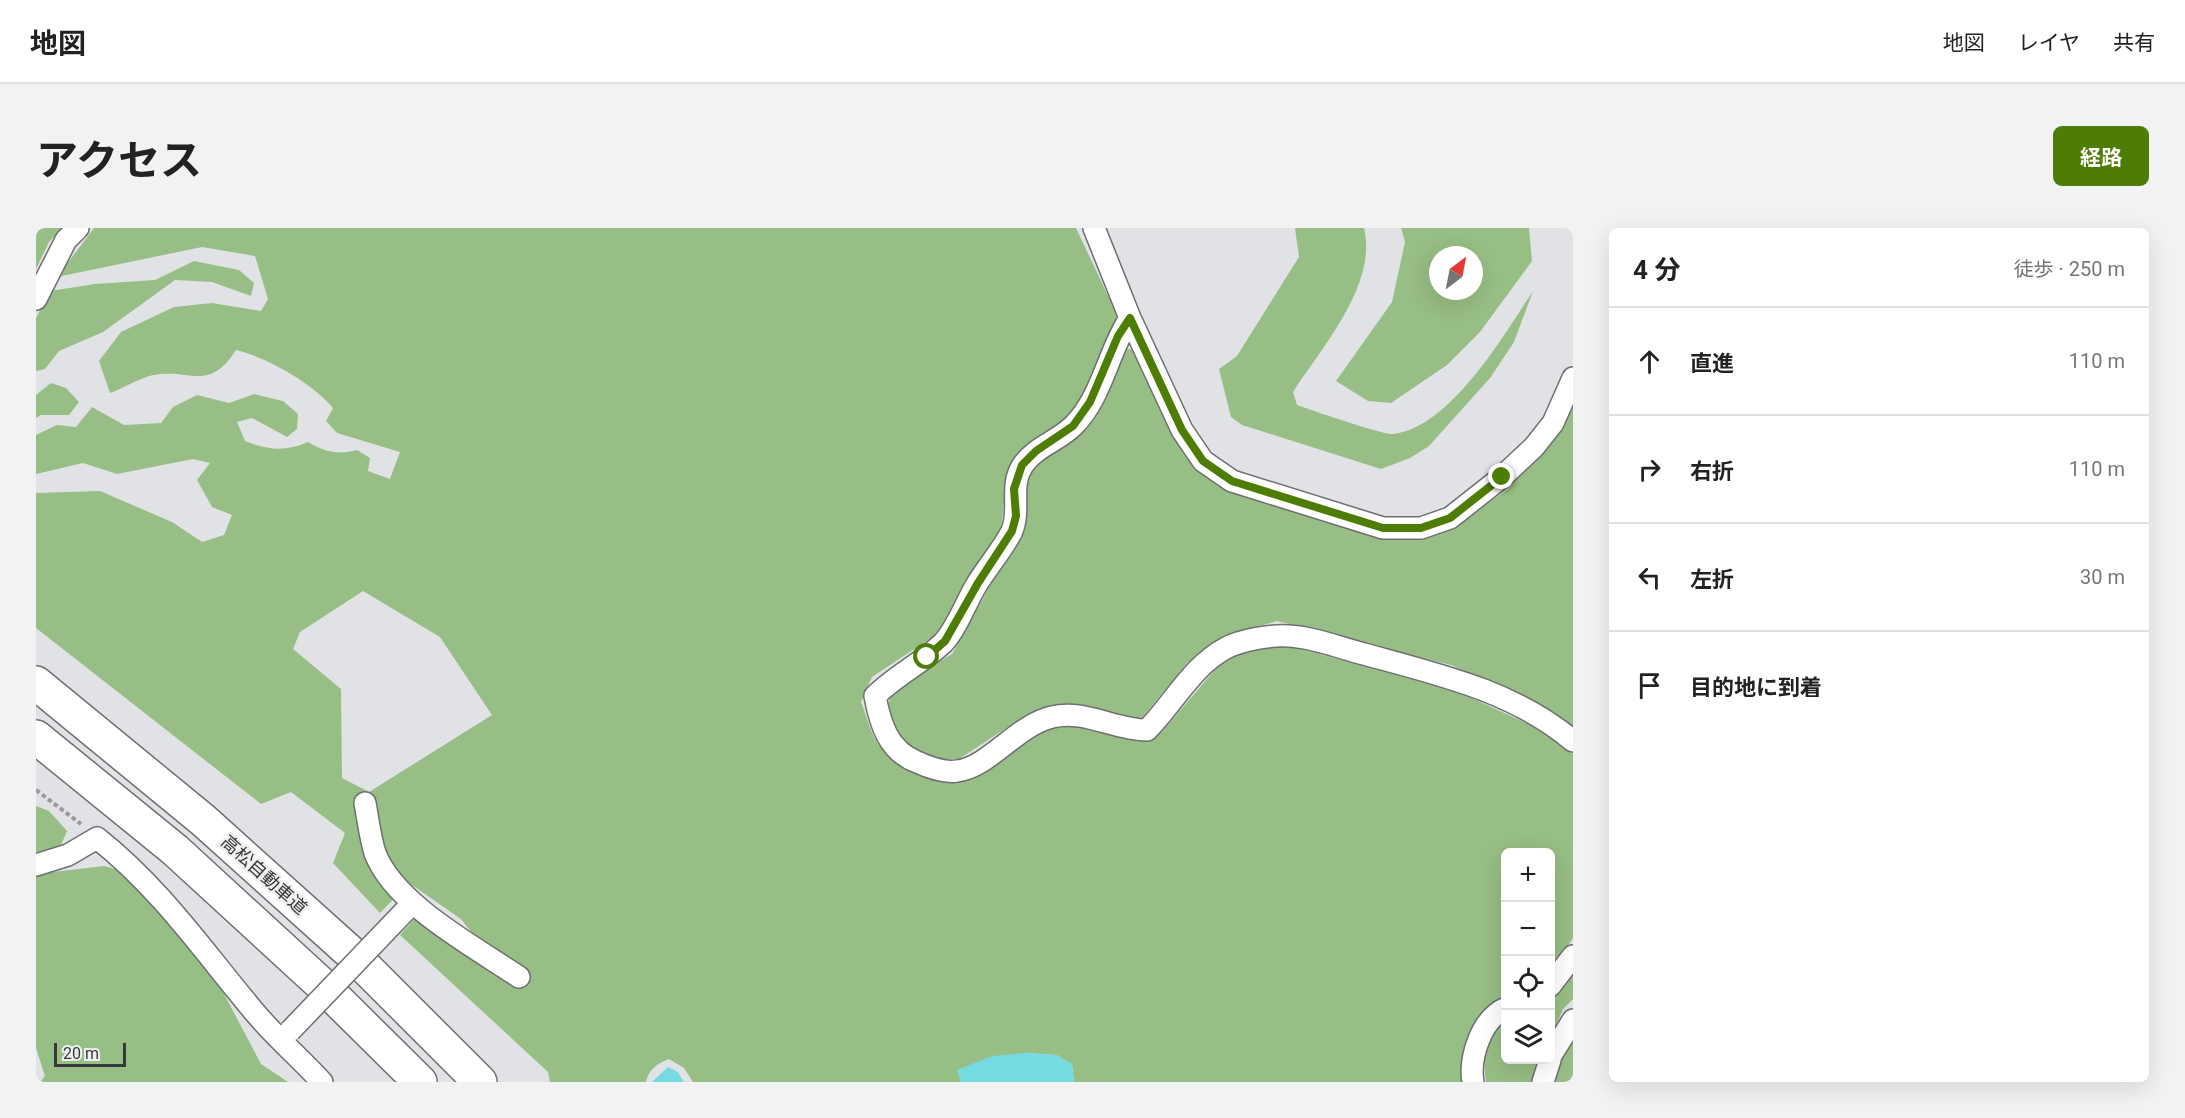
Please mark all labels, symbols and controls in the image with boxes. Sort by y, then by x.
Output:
text: 地図 [30,27,86,60]
text: 地図 [1943,31,1985,55]
text: レイヤ [2018,31,2080,55]
text: 共有 [2113,31,2155,55]
button: 経路 [2053,126,2149,186]
text: アクセス [36,136,202,185]
north arrow [1429,246,1483,300]
text: 4 分 [1633,255,1680,285]
text: 徒歩 · 250 m [2014,257,2125,281]
icon: ahead [1633,345,1666,378]
text: 110 m [2069,349,2125,373]
text: 直進 [1690,351,1734,376]
icon: right [1633,453,1666,486]
text: 110 m [2069,457,2125,481]
text: 右折 [1690,459,1734,484]
route end [1488,463,1514,489]
icon: left [1633,561,1666,594]
text: 30 m [2080,565,2125,589]
text: 左折 [1690,567,1734,592]
route start [913,643,939,669]
icon: arrive [1633,669,1666,702]
text: 目的地に到着 [1690,675,1822,700]
street label: 高松自動車道 [217,831,311,919]
map controls [1501,848,1555,1064]
button: + [1501,848,1555,902]
button: − [1501,902,1555,956]
button: locate [1501,956,1555,1010]
button: layers [1501,1010,1555,1064]
scale bar [54,1040,126,1068]
text: 20 m [63,1044,99,1063]

